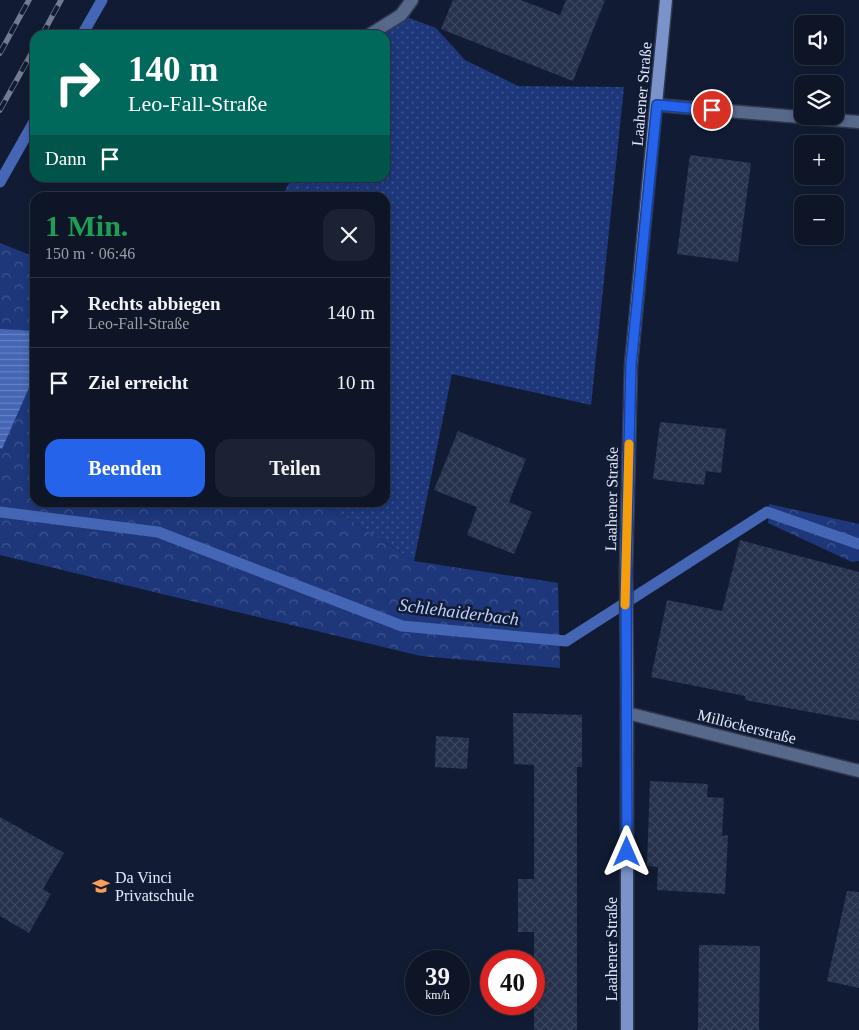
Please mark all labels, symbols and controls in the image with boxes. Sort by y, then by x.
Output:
map controls [794,15,844,245]
button: sound [794,15,844,65]
street label: Laahener Straße [628,41,655,147]
icon: right [45,50,110,115]
text: 140 m [128,50,218,89]
button: layers [794,75,844,125]
pin [691,89,733,131]
text: Leo-Fall-Straße [128,91,267,116]
icon: arrive [698,96,726,124]
button: + [794,135,844,185]
icon: arrive [96,145,124,173]
text: Dann [45,148,86,169]
button: − [794,195,844,245]
text: 1 Min. [45,209,128,242]
button: close [323,209,375,261]
text: 150 m · 06:46 [45,245,135,262]
text: Rechts abbiegen [88,293,220,314]
icon: right [45,299,73,327]
text: 140 m [327,302,375,323]
text: Leo-Fall-Straße [88,315,189,332]
icon: arrive [45,369,73,397]
text: Ziel erreicht [88,372,188,393]
text: 10 m [336,372,375,393]
button: Beenden [45,439,205,497]
button: Teilen [215,439,375,497]
street label: Laahener Straße [602,447,621,551]
water label: Schlehaiderbach [398,595,520,629]
street label: Millöckerstraße [696,706,798,747]
position arrow [600,825,652,877]
place label: Da Vinci Privatschule [115,869,194,904]
school or university icon: Da Vinci Privatschule [91,876,111,896]
street label: Laahener Straße [603,897,620,1001]
speed limit sign: 40 [480,950,545,1015]
text: 39 [425,963,450,990]
text: km/h [425,988,450,1002]

